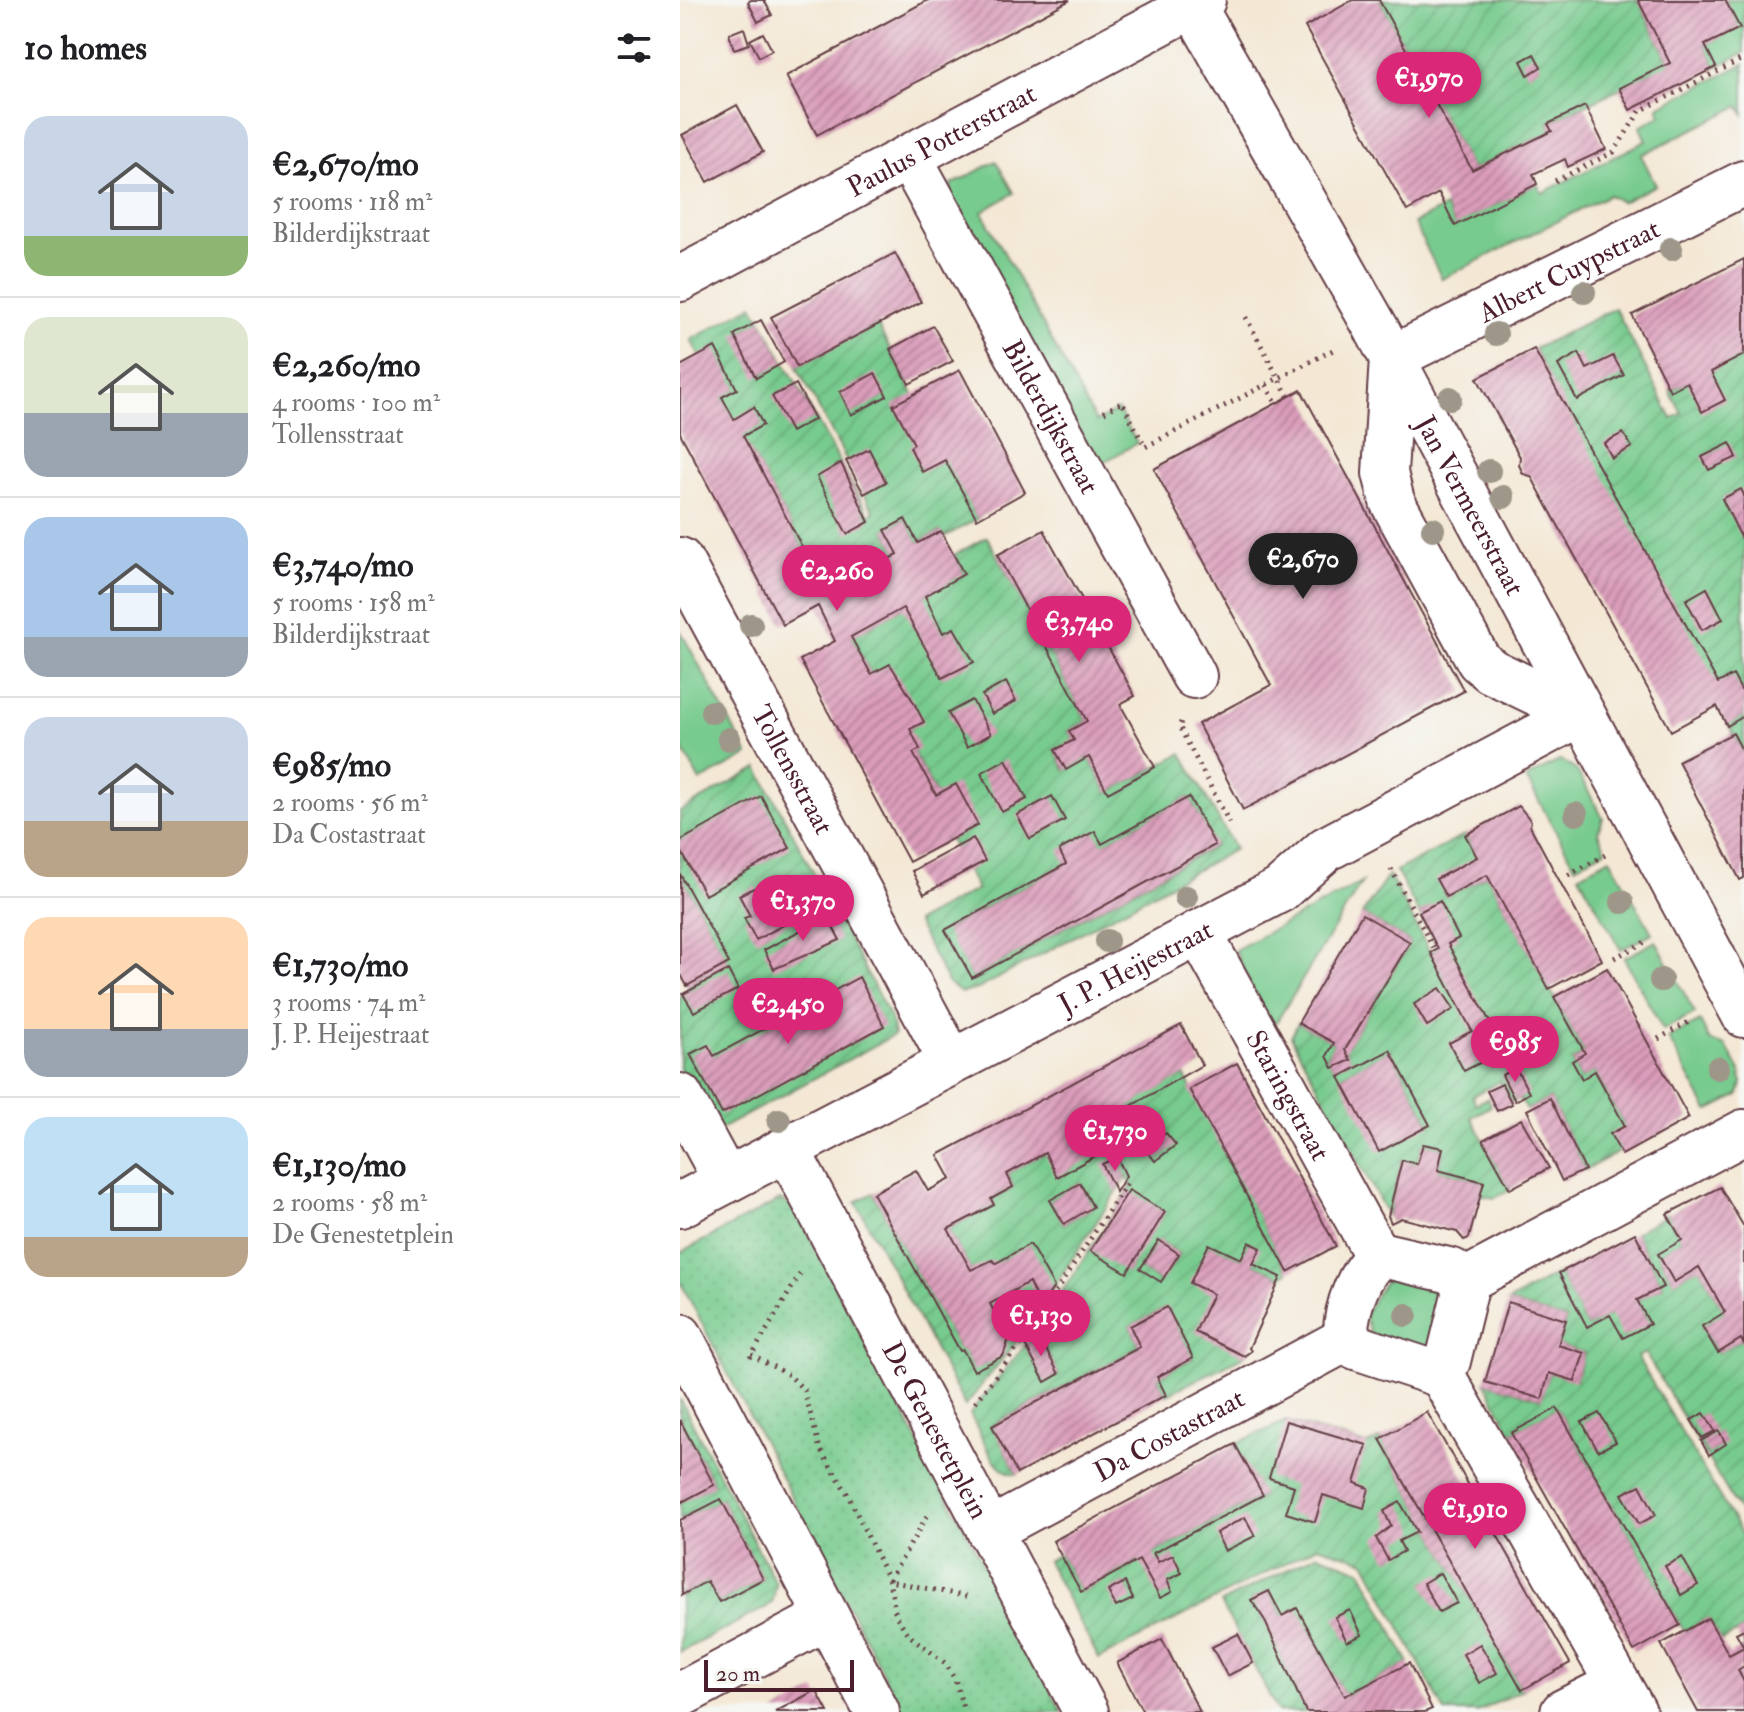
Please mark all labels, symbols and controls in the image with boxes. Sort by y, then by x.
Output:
icon: filters [612,26,656,70]
text: 10 homes [24,27,147,70]
pin: €1,970 [1364,52,1494,120]
text: €1,970 [1394,62,1464,94]
street label: Paulus Potterstraat [841,76,1042,206]
text: €2,670/mo [272,143,419,186]
icon: home [88,148,184,244]
text: 5 rooms · 118 m² [272,186,432,218]
street label: Albert Cuypstraat [1472,212,1666,332]
text: Bilderdijkstraat [272,218,430,250]
street label: Bilderdijkstraat [994,334,1107,500]
text: €2,260/mo [272,344,420,387]
icon: home [88,349,184,445]
text: 4 rooms · 100 m² [272,387,440,419]
street label: Jan Vermeerstraat [1407,409,1532,602]
text: Tollensstraat [272,419,404,451]
pin: €2,670 [1238,533,1368,601]
text: €2,670 [1267,543,1339,575]
text: €3,740/mo [272,544,414,587]
pin: €2,260 [772,545,902,613]
icon: home [88,549,184,645]
text: €2,260 [800,555,874,587]
text: 5 rooms · 158 m² [272,587,434,619]
pin: €3,740 [1014,596,1144,664]
text: €3,740 [1045,606,1113,638]
text: Bilderdijkstraat [272,619,430,651]
street label: Tollensstraat [743,699,841,841]
text: €985/mo [272,744,391,787]
icon: home [88,749,184,845]
text: 2 rooms · 56 m² [272,787,428,819]
text: Da Costastraat [272,819,426,851]
pin: €1,370 [738,875,868,943]
text: €1,370 [770,885,836,917]
street label: J. P. Heijestraat [1052,913,1219,1023]
text: €1,730/mo [272,944,408,987]
icon: home [88,949,184,1045]
pin: €2,450 [723,978,853,1046]
text: 3 rooms · 74 m² [272,987,425,1019]
text: €2,450 [751,988,825,1020]
pin: €985 [1468,1016,1562,1084]
text: J. P. Heijestraat [272,1019,429,1051]
street label: Staringstraat [1237,1024,1337,1167]
text: €985 [1489,1026,1541,1058]
pin: €1,730 [1050,1105,1180,1173]
text: €1,730 [1083,1115,1147,1147]
text: €1,130/mo [272,1144,406,1187]
icon: home [88,1149,184,1245]
text: 2 rooms · 58 m² [272,1187,427,1219]
text: De Genestetplein [272,1219,454,1251]
pin: €1,130 [976,1290,1106,1358]
text: €1,130 [1009,1300,1073,1332]
street label: De Genestetplein [873,1336,996,1525]
street label: Da Costastraat [1088,1381,1251,1490]
pin: €1,910 [1410,1483,1540,1551]
text: €1,910 [1442,1493,1508,1525]
scale bar [704,1656,854,1692]
text: 20 m [716,1660,760,1688]

